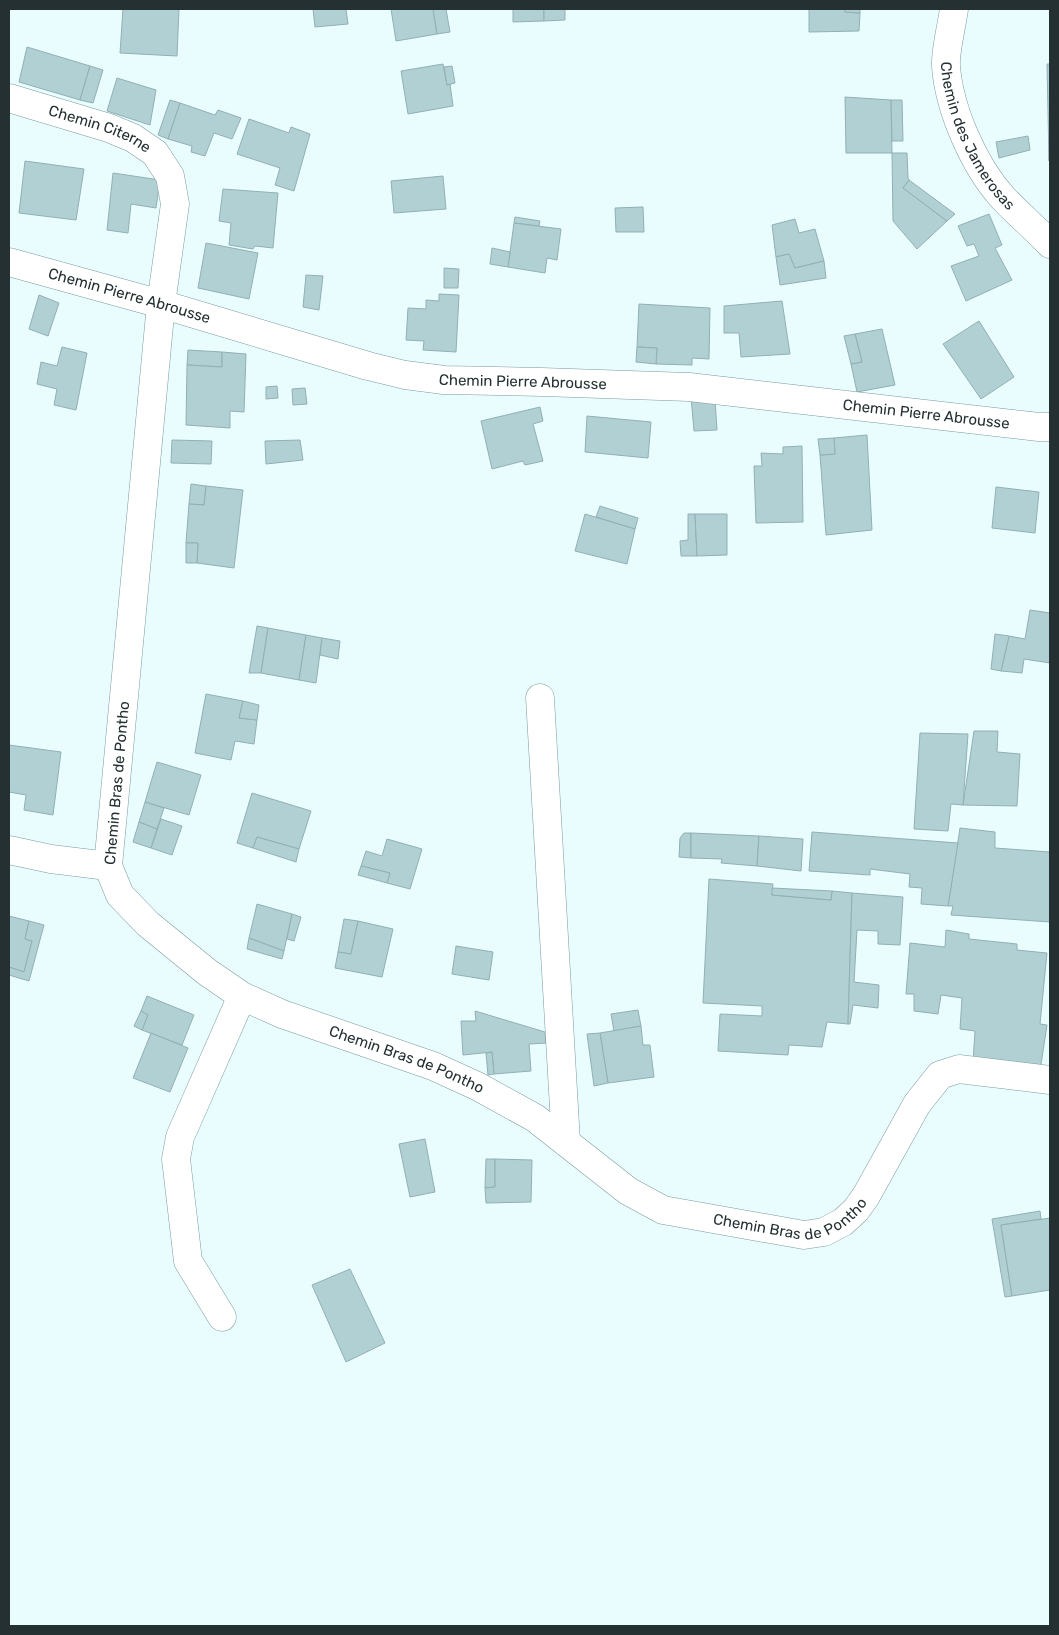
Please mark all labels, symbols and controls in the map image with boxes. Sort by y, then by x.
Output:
street label: Chemin des Jamerosas [937,61,1019,214]
street label: Chemin Citerne [46,101,154,157]
street label: Chemin Pierre Abrousse [46,264,213,327]
street label: Chemin Pierre Abrousse [438,370,607,393]
street label: Chemin Pierre Abrousse [842,396,1011,433]
street label: Chemin Bras de Pontho [101,700,133,866]
street label: Chemin Bras de Pontho [327,1022,487,1097]
street label: Chemin Bras de Pontho [712,1194,871,1244]

